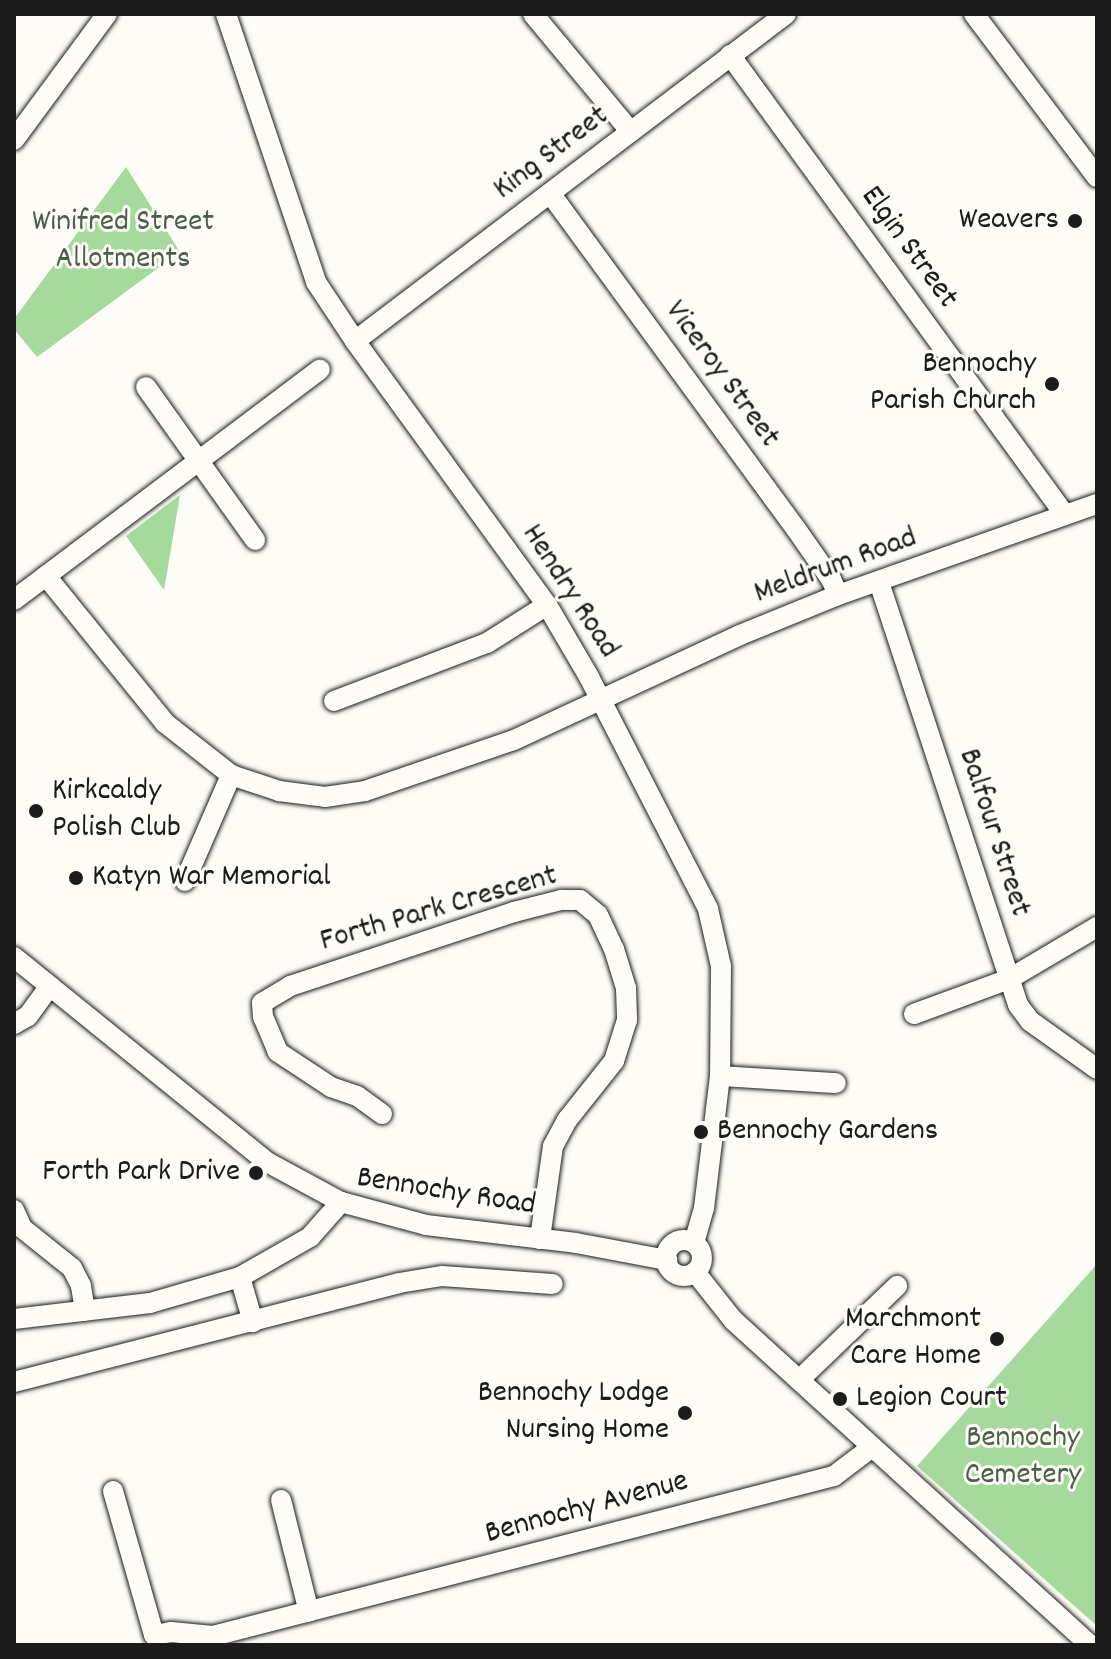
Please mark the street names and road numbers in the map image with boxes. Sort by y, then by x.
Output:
street label: King Street [487,98,617,210]
street label: Elgin Street [851,179,965,317]
street label: Viceroy Street [655,294,787,456]
street label: Hendry Road [511,518,627,666]
street label: Meldrum Road [749,520,923,614]
street label: Balfour Street [948,744,1038,922]
street label: Forth Park Crescent [316,858,562,962]
street label: Bennochy Road [354,1160,538,1226]
street label: Bennochy Avenue [481,1463,693,1555]

